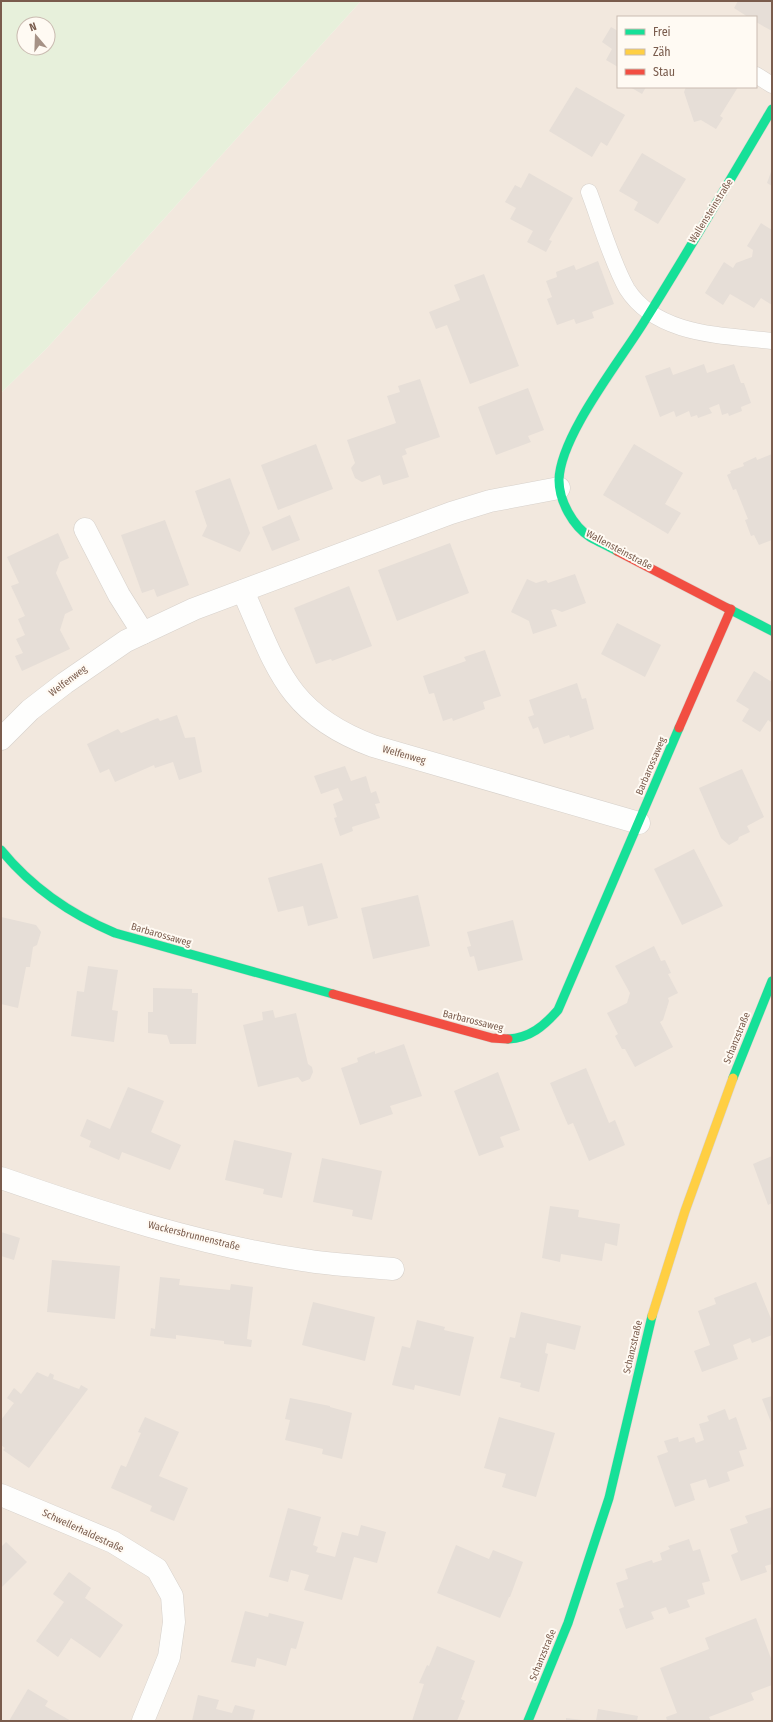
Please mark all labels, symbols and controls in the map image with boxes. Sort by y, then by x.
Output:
north arrow [16,16,56,56]
legend [617,16,757,88]
text: N [28,20,38,34]
text: Frei [653,25,671,39]
text: Zäh [653,45,671,59]
text: Stau [653,65,675,79]
street label: Wallensteinstraße [686,177,736,245]
street label: Wallensteinstraße [584,527,654,573]
street label: Welfenweg [47,663,90,699]
street label: Barbarossaweg [633,735,669,797]
street label: Welfenweg [381,743,427,767]
street label: Barbarossaweg [130,921,193,949]
street label: Barbarossaweg [442,1008,505,1034]
street label: Schanzstraße [721,1010,753,1066]
street label: Wackersbrunnenstraße [147,1219,241,1253]
street label: Schanzstraße [621,1319,645,1375]
street label: Schwellerhaldestraße [40,1507,126,1555]
street label: Schanzstraße [527,1627,559,1683]

